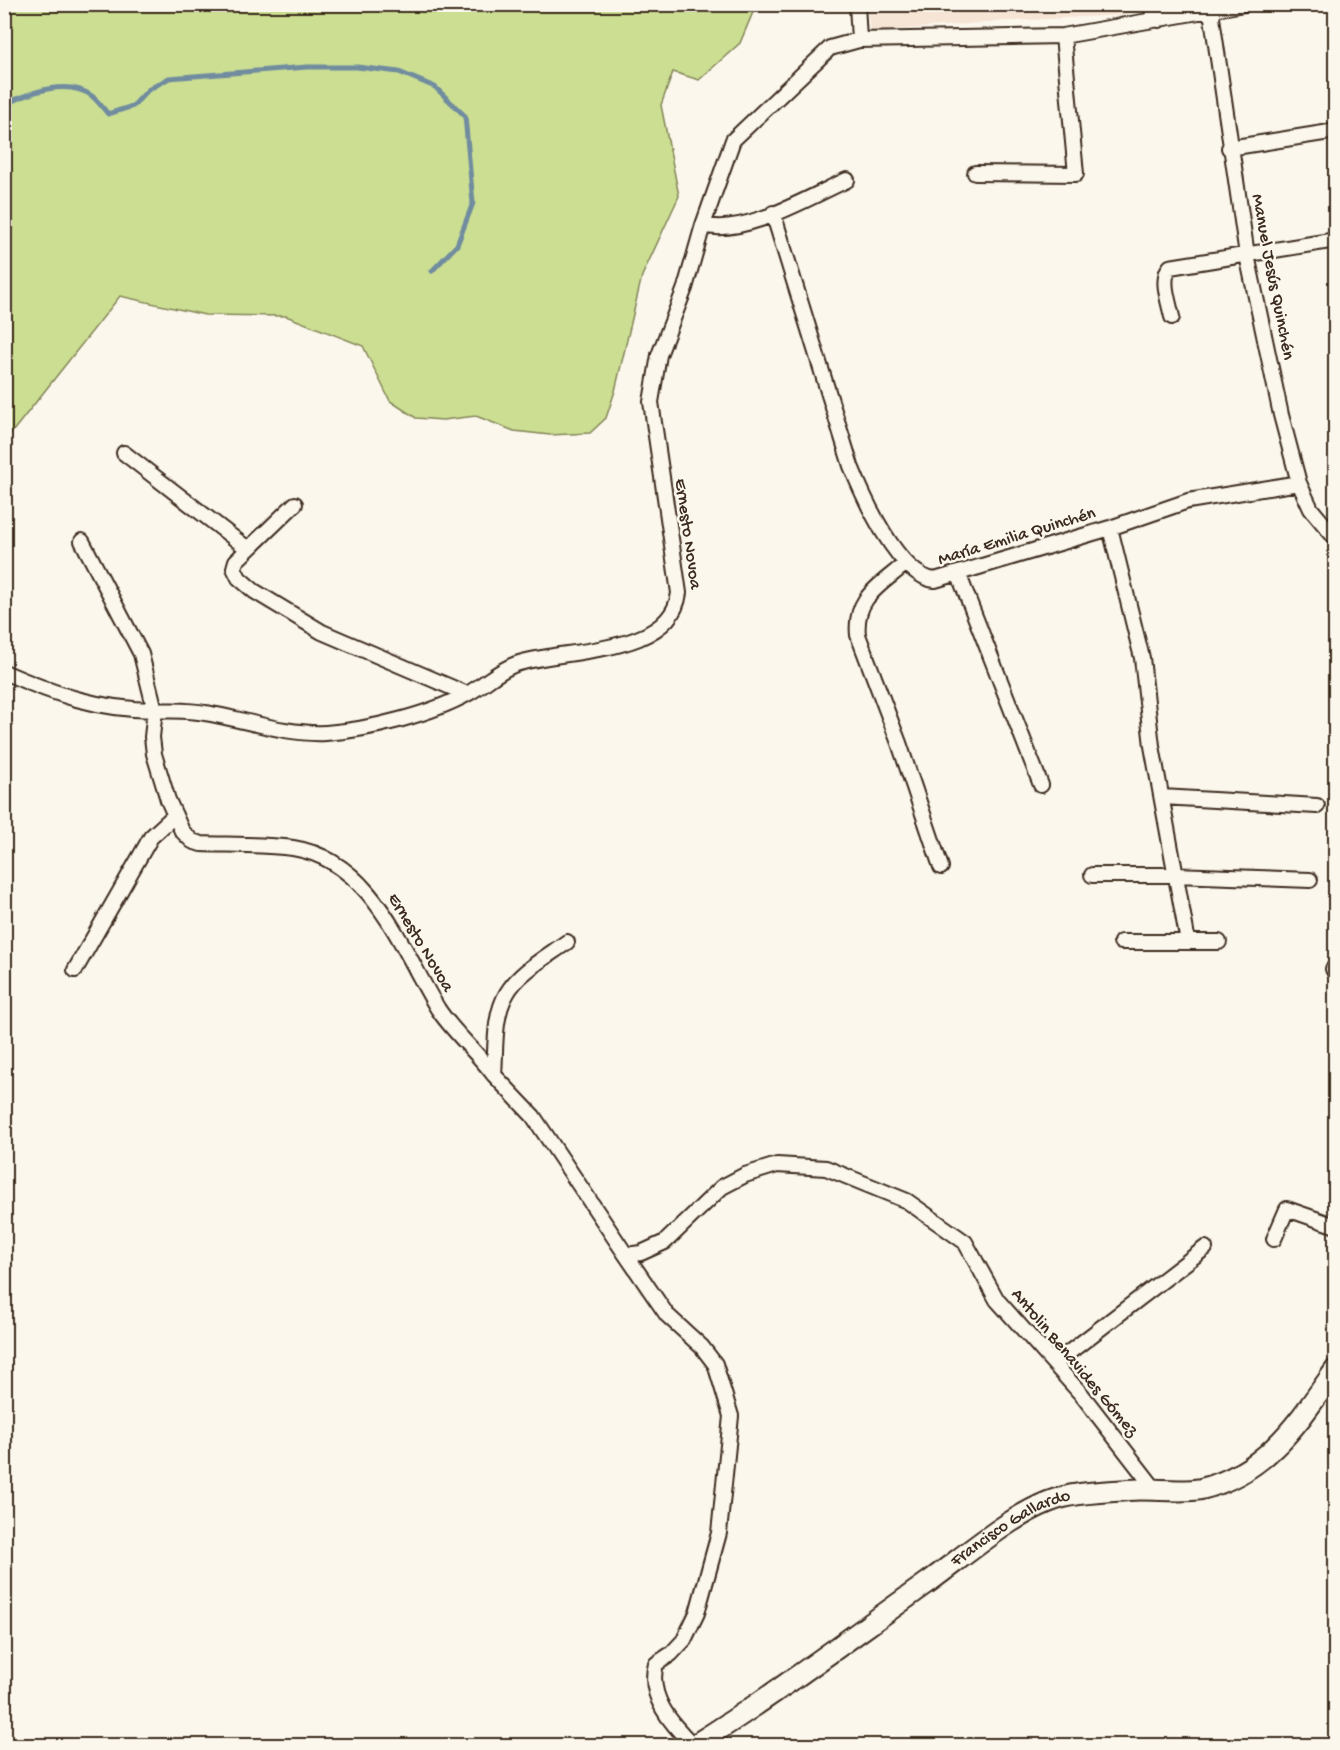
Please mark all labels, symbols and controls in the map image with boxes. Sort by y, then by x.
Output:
street label: Manuel Jesús Quinchén [1246,192,1298,362]
street label: Ernesto Novoa [669,477,705,592]
street label: María Emilia Quinchén [936,503,1099,571]
street label: Ernesto Novoa [382,890,458,997]
street label: Antolin Benavides Gómez [1006,1285,1143,1442]
street label: Francisco Gallardo [946,1485,1072,1572]

